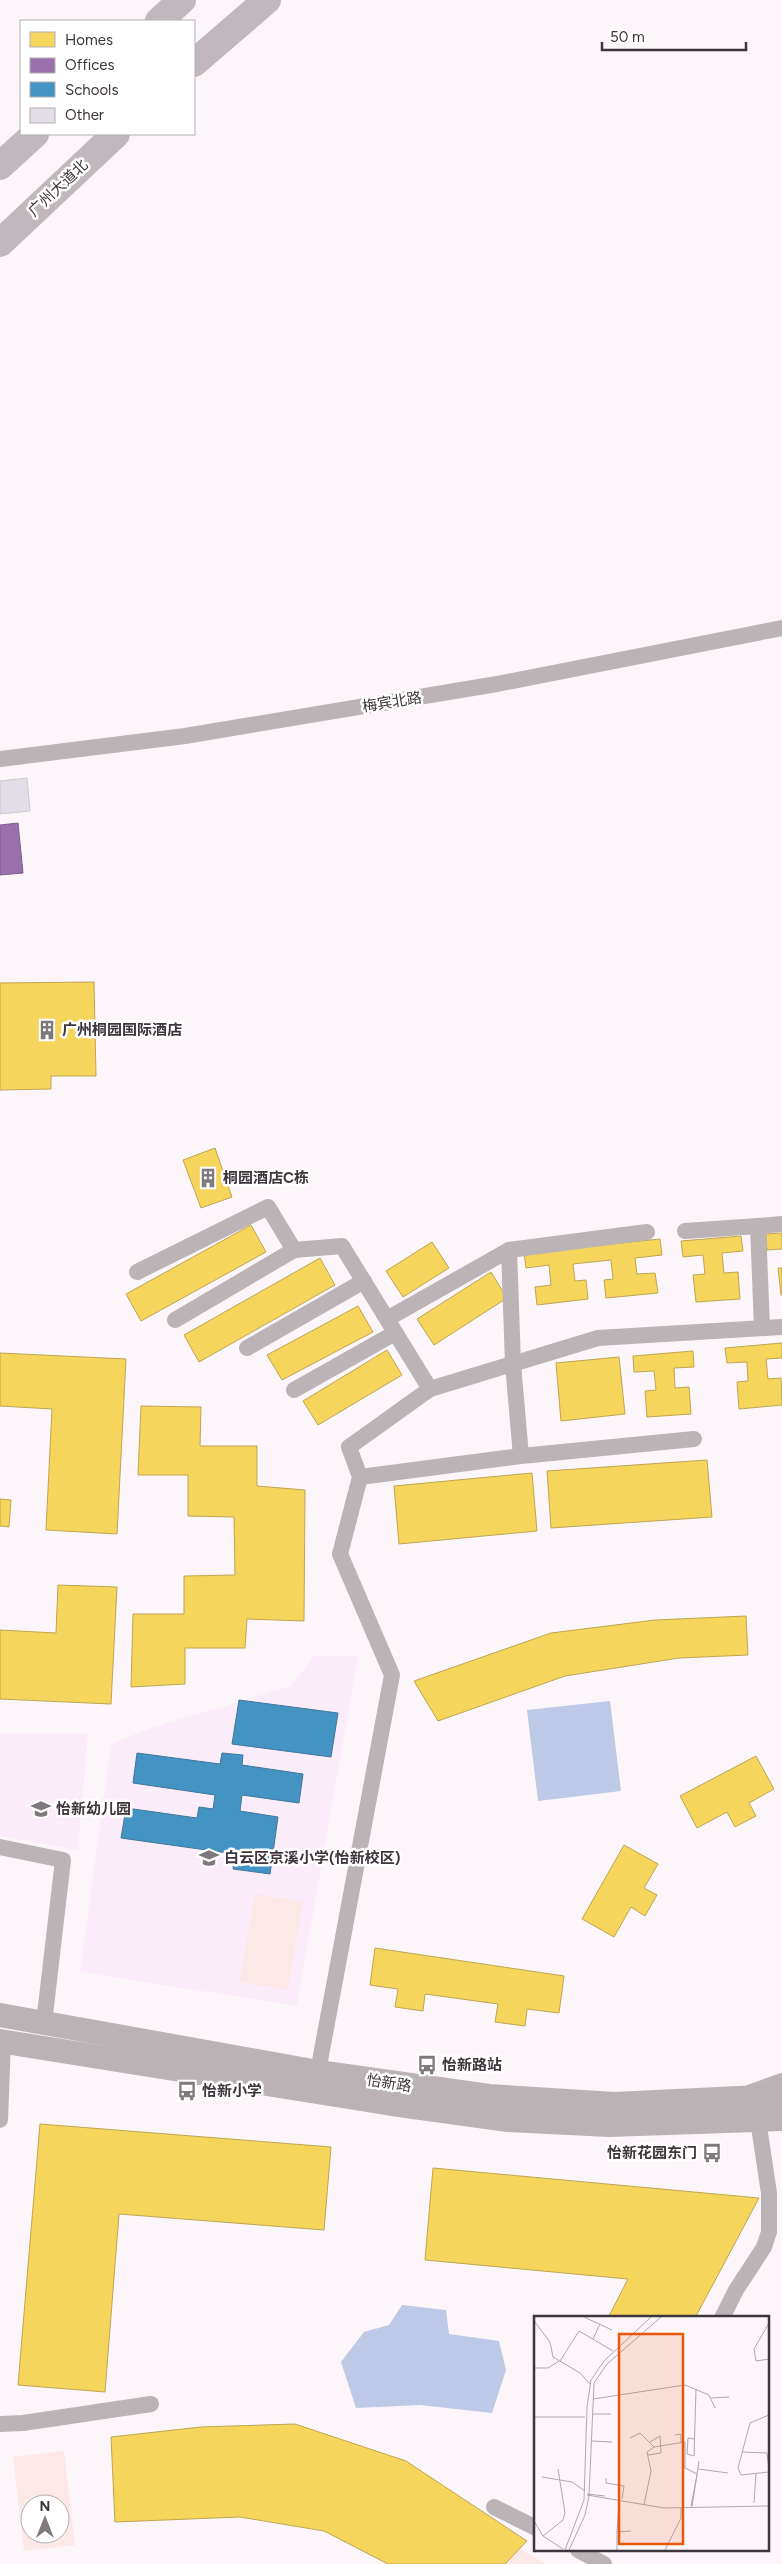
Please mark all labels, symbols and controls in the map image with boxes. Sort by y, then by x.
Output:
legend [20,20,195,135]
scale bar [602,20,746,52]
text: 50 m [610,28,645,46]
text: Homes [65,31,113,49]
text: Offices [65,56,115,74]
text: Schools [65,81,118,99]
text: Other [65,106,104,124]
street label: 广州大道北 [24,156,92,220]
street label: 梅宾北路 [361,688,423,716]
building icon: 广州桐园国际酒店 [36,1019,58,1041]
place label: 广州桐园国际酒店 [62,1021,182,1039]
building icon: 桐园酒店C栋 [197,1167,219,1189]
place label: 桐园酒店C栋 [223,1169,309,1187]
school or university icon: 怡新幼儿园 [30,1798,52,1820]
place label: 怡新幼儿园 [56,1800,131,1818]
school or university icon: 白云区京溪小学(怡新校区) [198,1847,220,1869]
place label: 白云区京溪小学(怡新校区) [224,1849,401,1867]
bus stop icon: 怡新路站 [416,2054,438,2076]
place label: 怡新路站 [442,2056,502,2074]
street label: 怡新路 [365,2071,413,2095]
bus stop icon: 怡新小学 [176,2080,198,2102]
place label: 怡新小学 [202,2082,262,2100]
bus stop icon: 怡新花园东门 [701,2142,723,2164]
place label: 怡新花园东门 [607,2144,697,2162]
inset map [534,2316,770,2552]
north arrow [20,2494,70,2544]
text: N [40,2498,50,2515]

